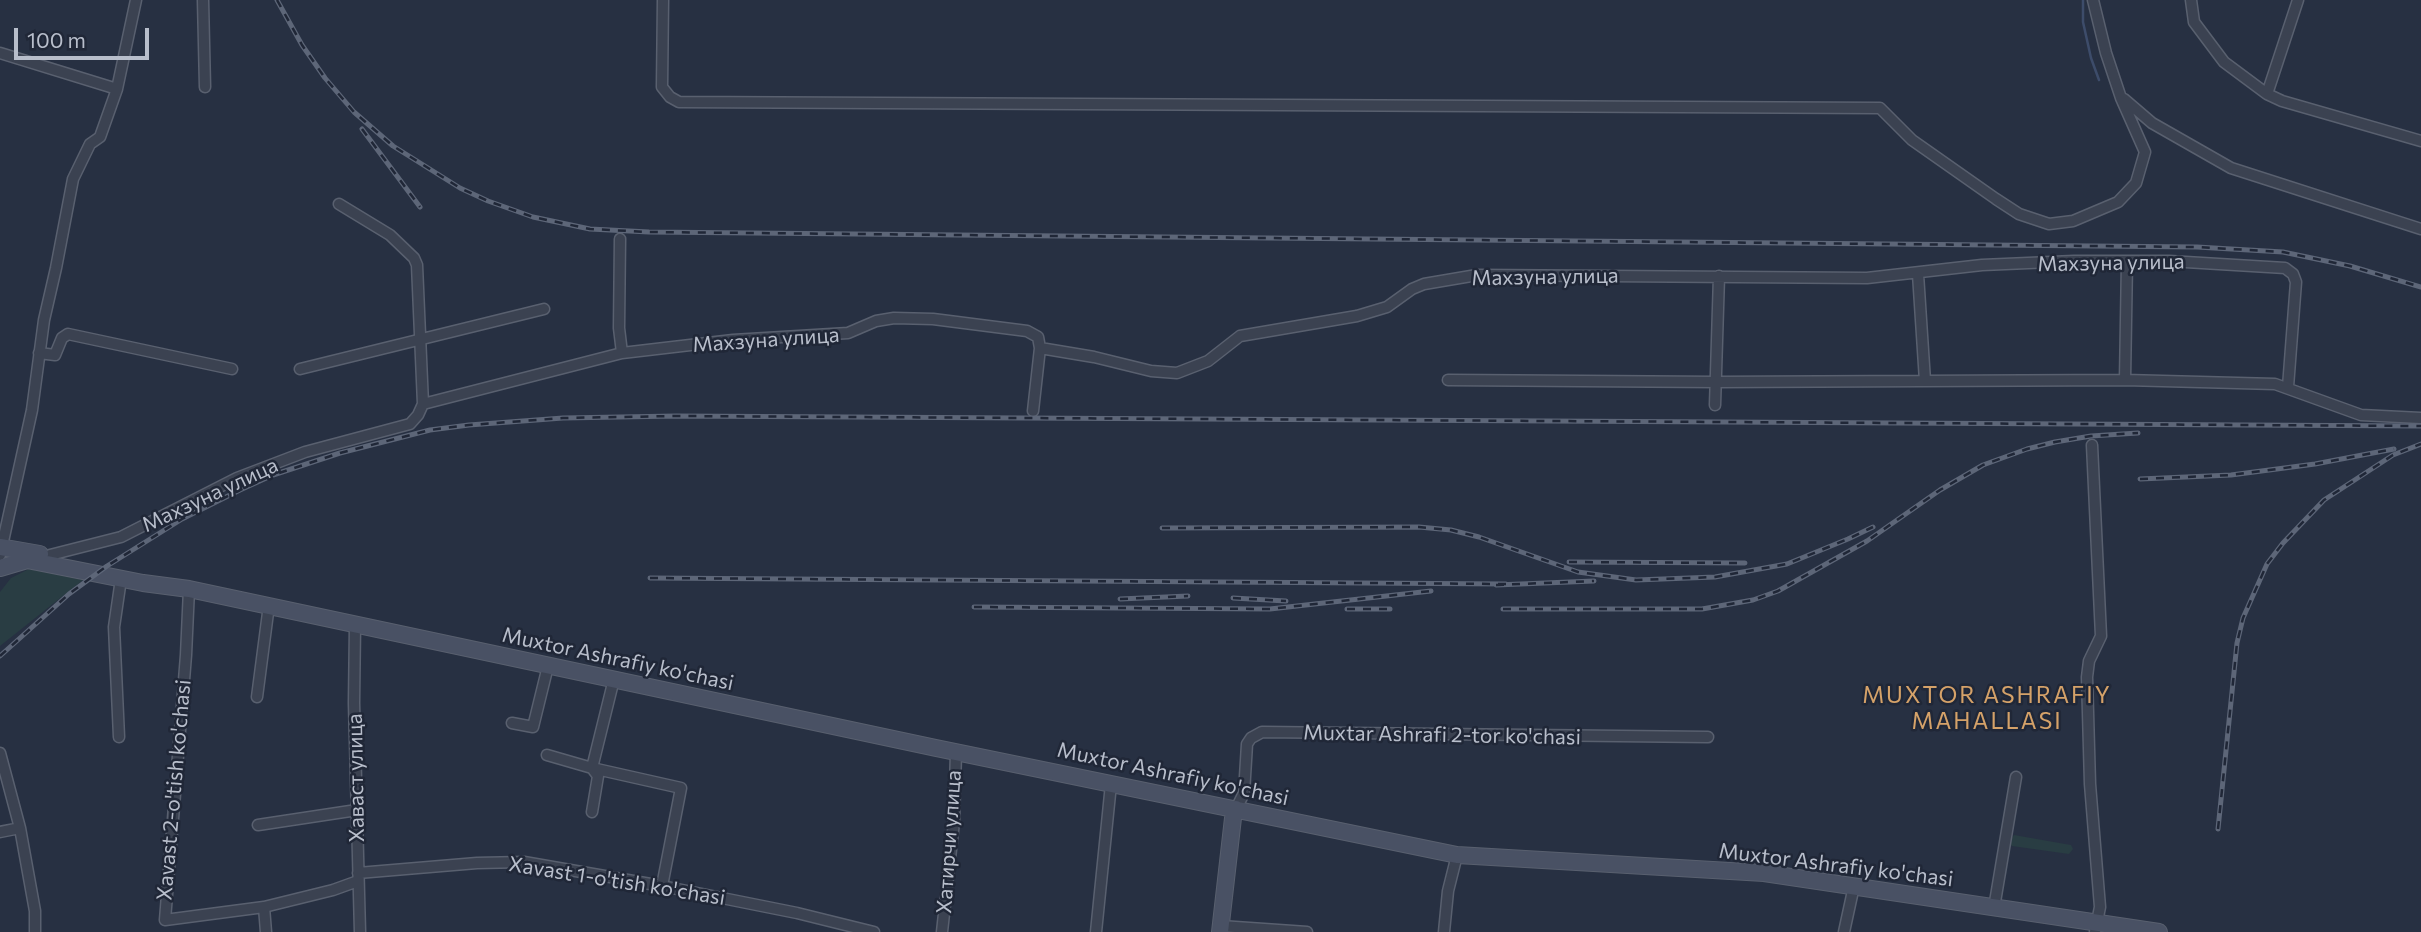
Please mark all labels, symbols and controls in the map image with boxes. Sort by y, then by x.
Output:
scale bar [18,14,152,58]
text: 100 m [27,27,86,52]
street label: Махзуна улица [2037,249,2185,277]
street label: Махзуна улица [1471,263,1619,291]
street label: Махзуна улица [692,322,840,358]
street label: Махзуна улица [138,452,282,538]
street label: Muxtor Ashrafiy ko'chasi [500,622,736,696]
street label: Xavast 2-o'tish ko'chasi [152,679,196,901]
district label: MUXTOR ASHRAFIY MAHALLASI [1864,681,2110,735]
street label: Хаваст улица [342,713,370,843]
street label: Muxtar Ashrafi 2-tor ko'chasi [1303,720,1581,750]
street label: Muxtor Ashrafiy ko'chasi [1055,737,1291,811]
street label: Хатирчи улица [931,769,967,915]
street label: Muxtor Ashrafiy ko'chasi [1717,838,1955,892]
street label: Xavast 1-o'tish ko'chasi [507,851,727,911]

